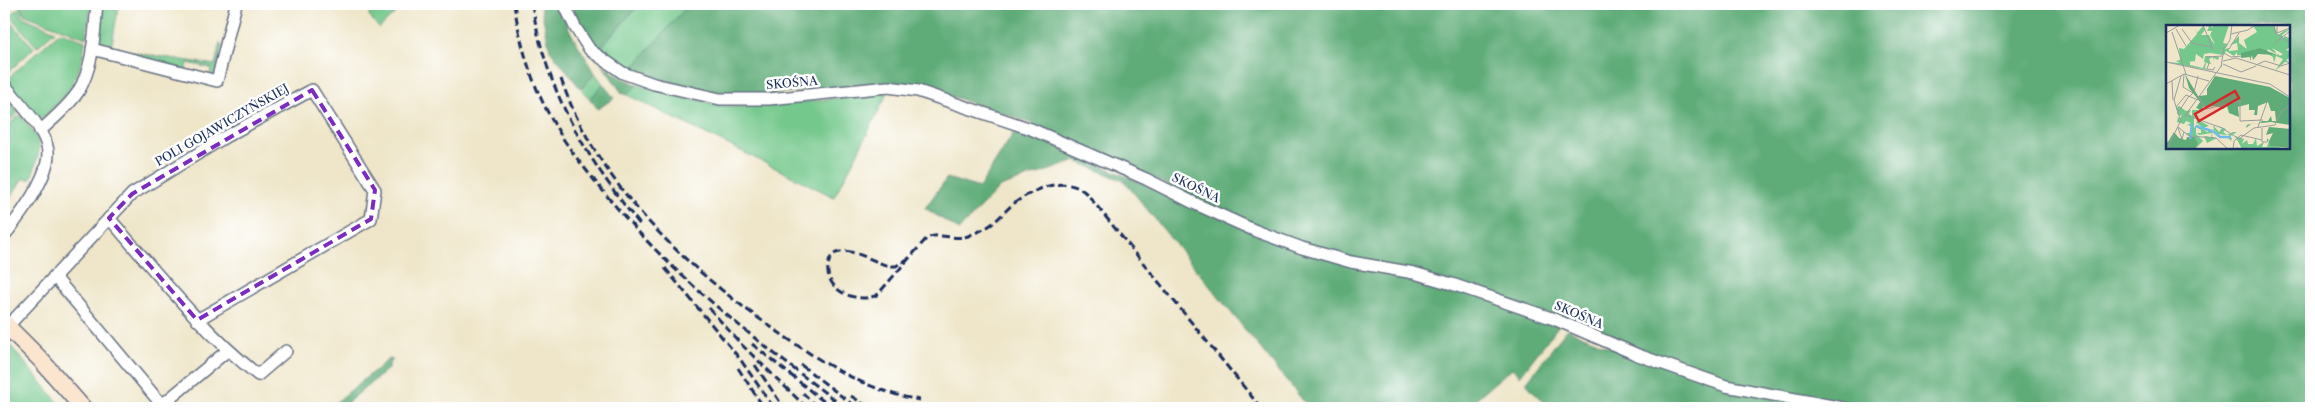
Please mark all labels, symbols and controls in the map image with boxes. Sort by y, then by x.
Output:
inset map [2166,25,2290,149]
street label: SKOŚNA [765,72,820,92]
street label: POLI GOJAWICZYŃSKIEJ [152,79,291,169]
street label: SKOŚNA [1170,169,1224,206]
street label: SKOŚNA [1552,297,1607,332]

